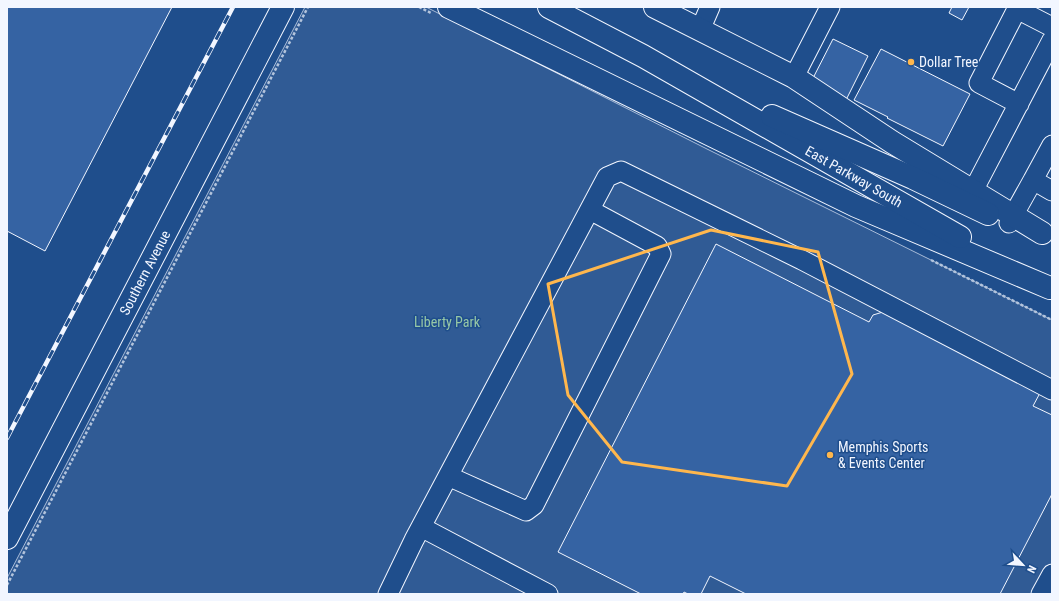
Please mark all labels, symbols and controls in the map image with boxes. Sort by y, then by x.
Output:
place label: Dollar Tree [919,54,979,70]
marker: Dollar Tree [906,57,916,67]
street label: East Parkway South [803,142,905,211]
street label: Southern Avenue [116,227,174,318]
park label: Liberty Park [414,314,481,330]
place label: Memphis Sports & Events Center [838,439,928,471]
marker: Memphis Sports & Events Center [825,450,835,460]
north arrow [1003,545,1043,585]
text: N [1024,563,1039,575]

